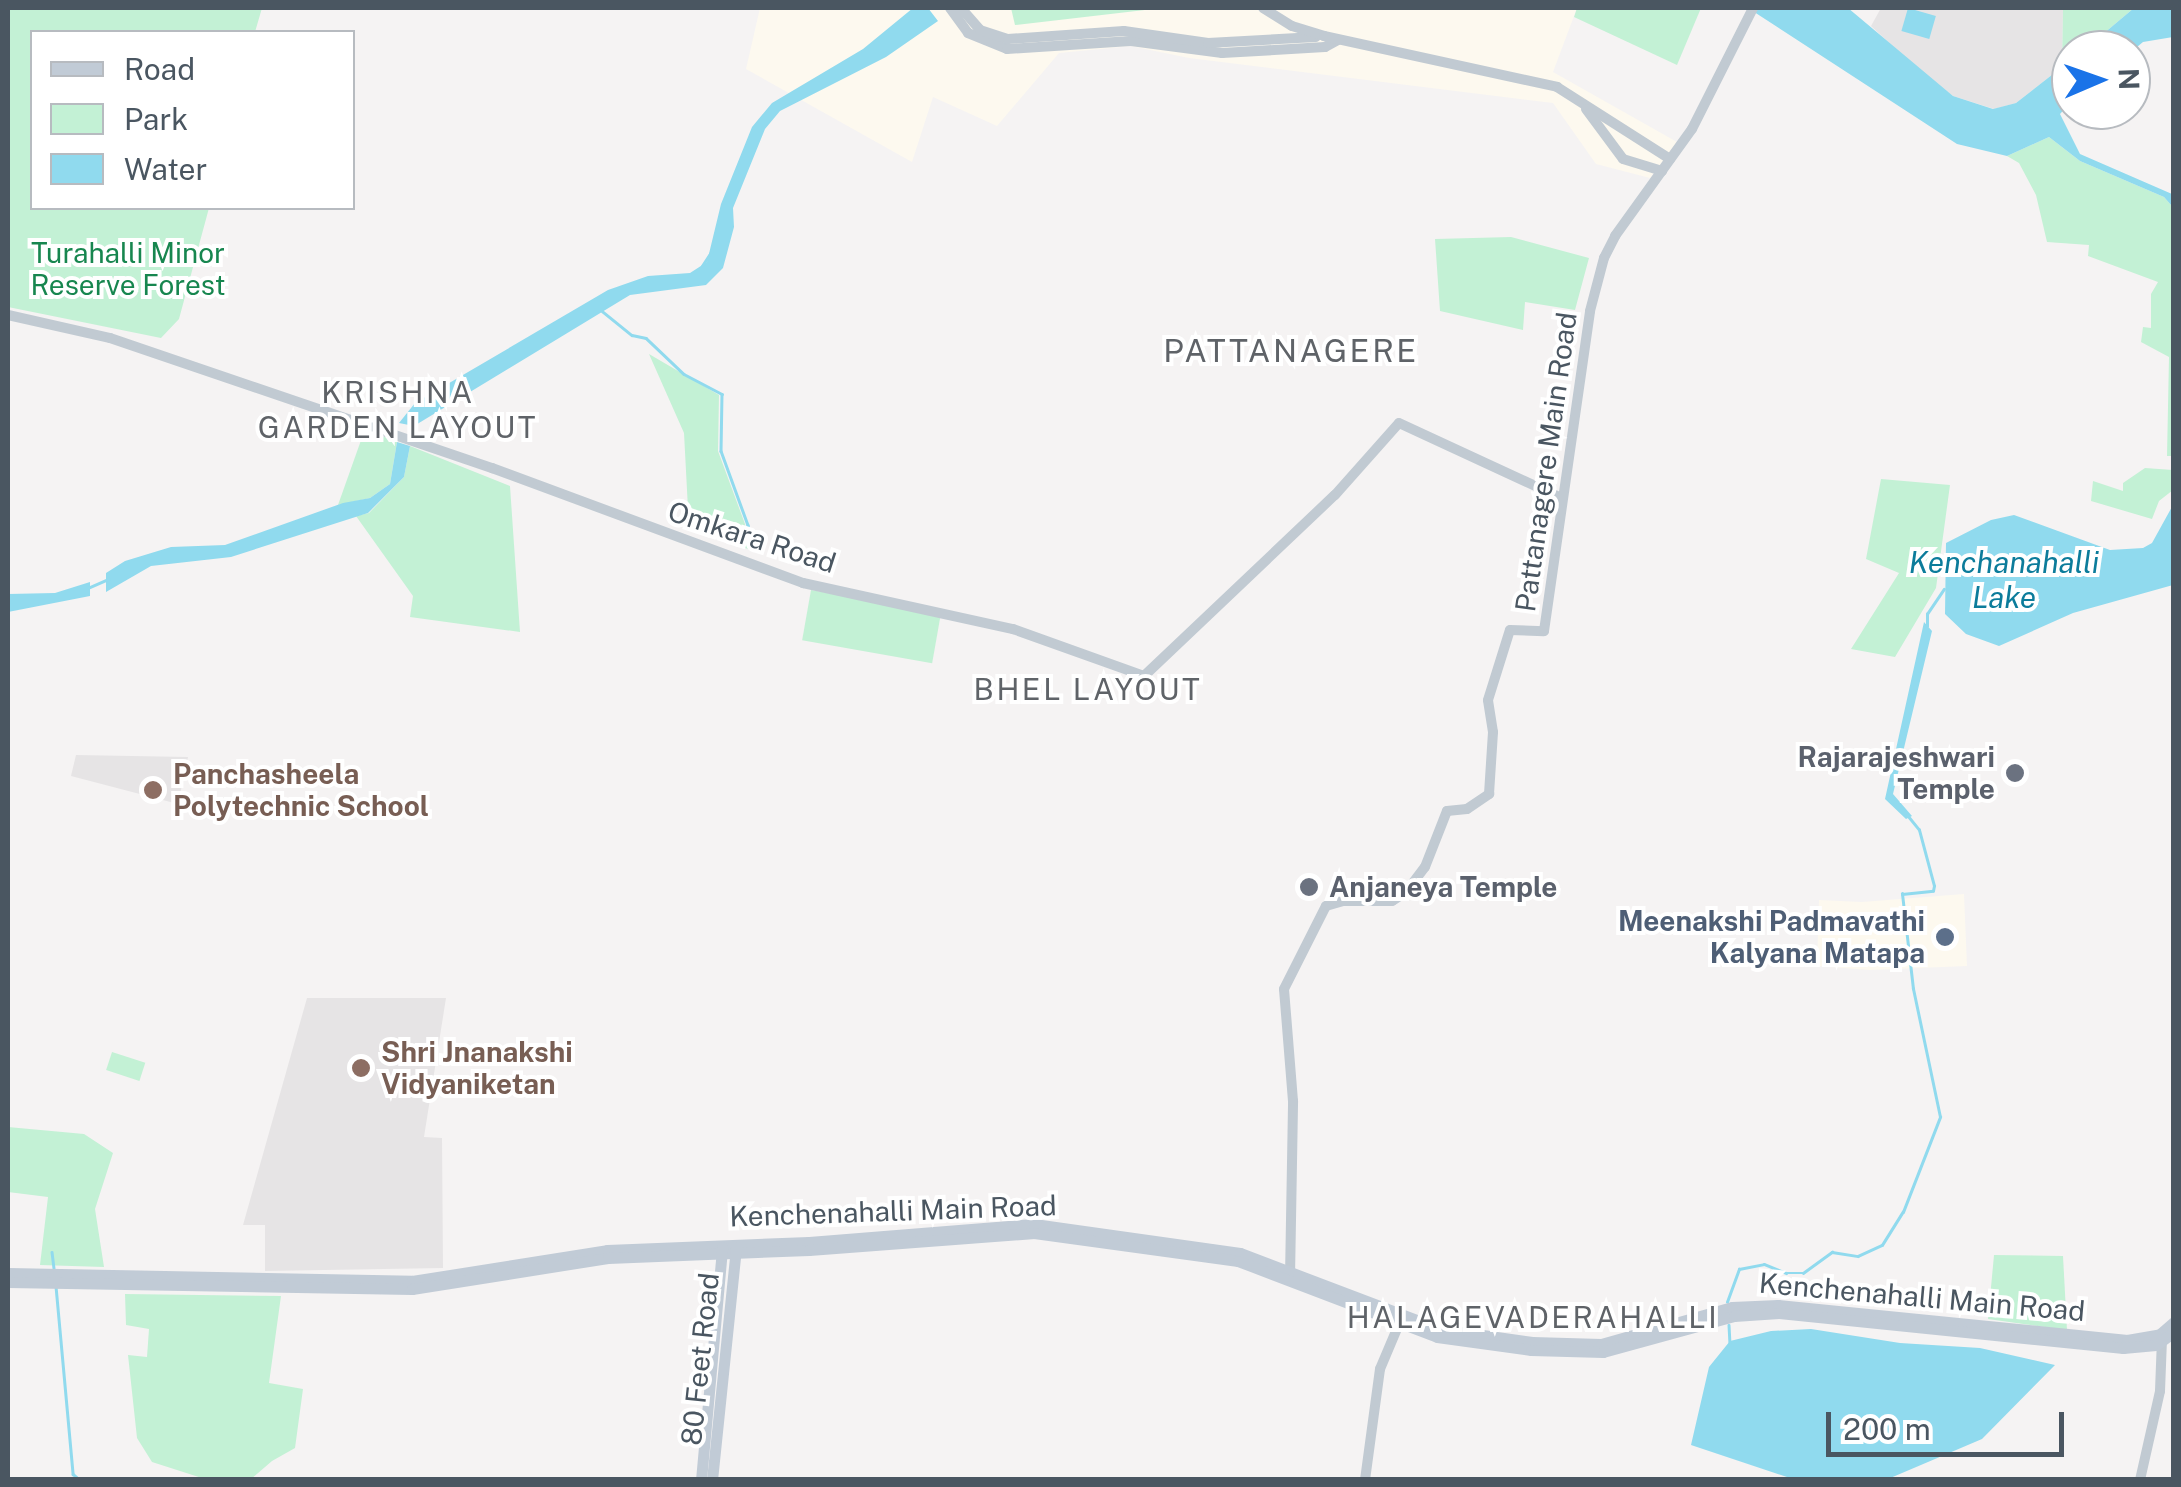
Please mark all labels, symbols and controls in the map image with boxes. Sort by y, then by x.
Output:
legend [30,30,355,210]
north arrow [2051,30,2151,130]
text: Road [124,51,195,87]
text: N [2113,67,2146,91]
text: Park [124,101,188,137]
text: Water [124,151,207,187]
park label: Turahalli Minor Reserve Forest [30,236,226,302]
street label: Pattanagere Main Road [1508,310,1584,614]
district label: PATTANAGERE [1163,332,1419,370]
district label: KRISHNA GARDEN LAYOUT [258,374,538,444]
street label: Omkara Road [664,494,840,580]
water label: Kenchanahalli Lake [1909,544,2099,614]
district label: BHEL LAYOUT [974,671,1202,707]
place label: Rajarajeshwari Temple [1797,740,1995,806]
place label: Panchasheela Polytechnic School [173,757,429,823]
marker: Rajarajeshwari Temple [2004,762,2026,784]
marker: Panchasheela Polytechnic School [142,779,164,801]
place label: Anjaneya Temple [1329,870,1557,904]
marker: Anjaneya Temple [1298,876,1320,898]
place label: Meenakshi Padmavathi Kalyana Matapa [1618,904,1925,970]
marker: Meenakshi Padmavathi Kalyana Matapa [1934,926,1956,948]
place label: Shri Jnanakshi Vidyaniketan [381,1035,573,1101]
marker: Shri Jnanakshi Vidyaniketan [350,1057,372,1079]
street label: Kenchenahalli Main Road [729,1189,1057,1233]
street label: Kenchenahalli Main Road [1758,1266,2086,1328]
street label: 80 Feet Road [674,1271,726,1447]
district label: HALAGEVADERAHALLI [1347,1299,1719,1335]
scale bar [1831,1392,2068,1454]
text: 200 m [1843,1411,1931,1447]

